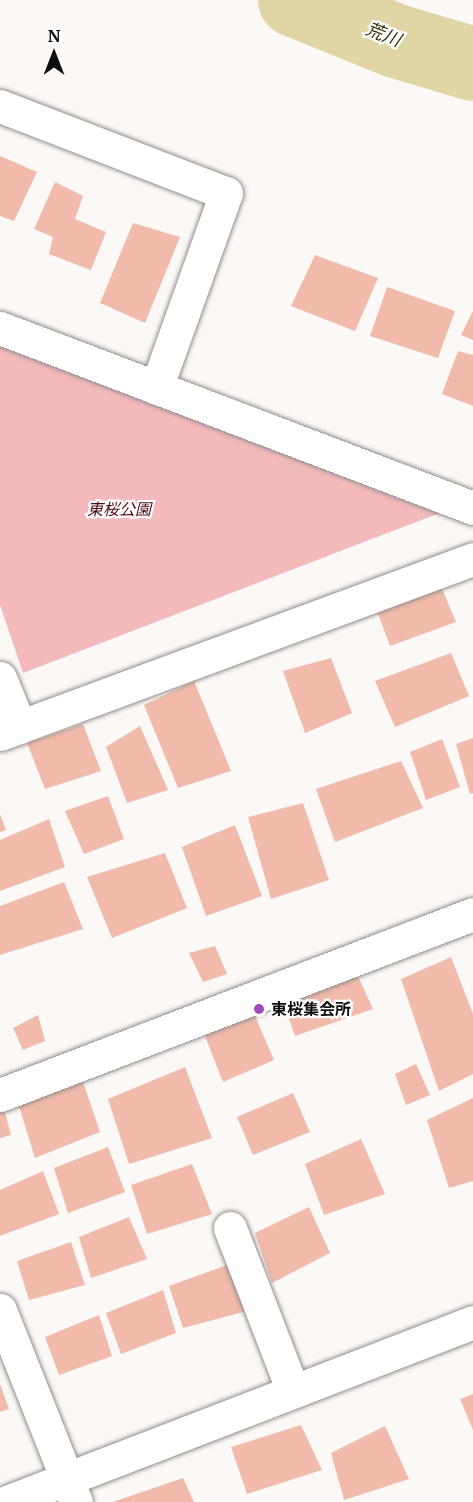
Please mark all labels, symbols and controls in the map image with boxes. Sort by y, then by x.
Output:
water label: 荒川 [362,18,404,52]
north arrow [24,24,84,84]
text: N [48,26,60,46]
park label: 東桜公園 [87,499,151,519]
place label: 東桜集会所 [271,999,351,1019]
marker: 東桜集会所 [252,1002,266,1016]

